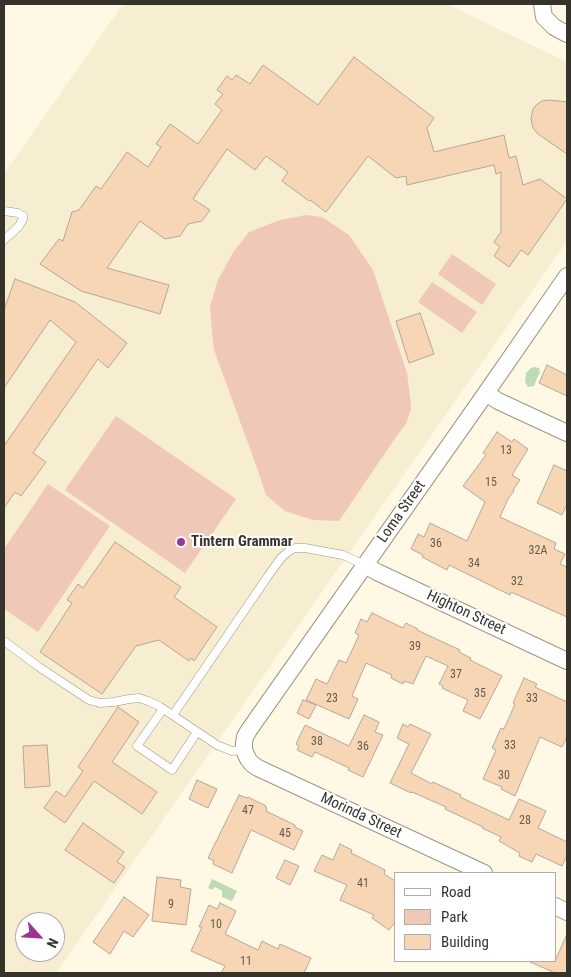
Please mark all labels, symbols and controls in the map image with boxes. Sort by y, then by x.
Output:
house number: 13 [500,444,512,458]
house number: 15 [485,476,497,490]
street label: Loma Street [374,477,430,547]
place label: Tintern Grammar [191,533,293,551]
marker: Tintern Grammar [175,536,187,548]
house number: 36 [430,537,442,551]
house number: 32A [529,544,547,558]
house number: 34 [468,557,480,571]
house number: 32 [511,575,523,589]
street label: Highton Street [424,587,508,639]
house number: 39 [409,640,421,654]
house number: 37 [450,668,462,682]
house number: 35 [474,687,486,701]
house number: 23 [326,692,338,706]
house number: 33 [526,692,538,706]
house number: 38 [311,735,323,749]
house number: 33 [504,739,516,753]
house number: 36 [357,740,369,754]
house number: 30 [498,769,510,783]
street label: Morinda Street [318,789,404,843]
house number: 47 [242,804,254,818]
house number: 28 [519,814,531,828]
house number: 45 [279,827,291,841]
legend [394,872,556,962]
house number: 41 [357,877,369,891]
text: Road [441,883,471,901]
house number: 9 [168,898,174,912]
text: Park [441,908,468,926]
north arrow [15,912,65,962]
house number: 10 [210,918,222,932]
text: Building [441,933,489,951]
text: N [44,936,62,950]
house number: 11 [240,955,252,969]

